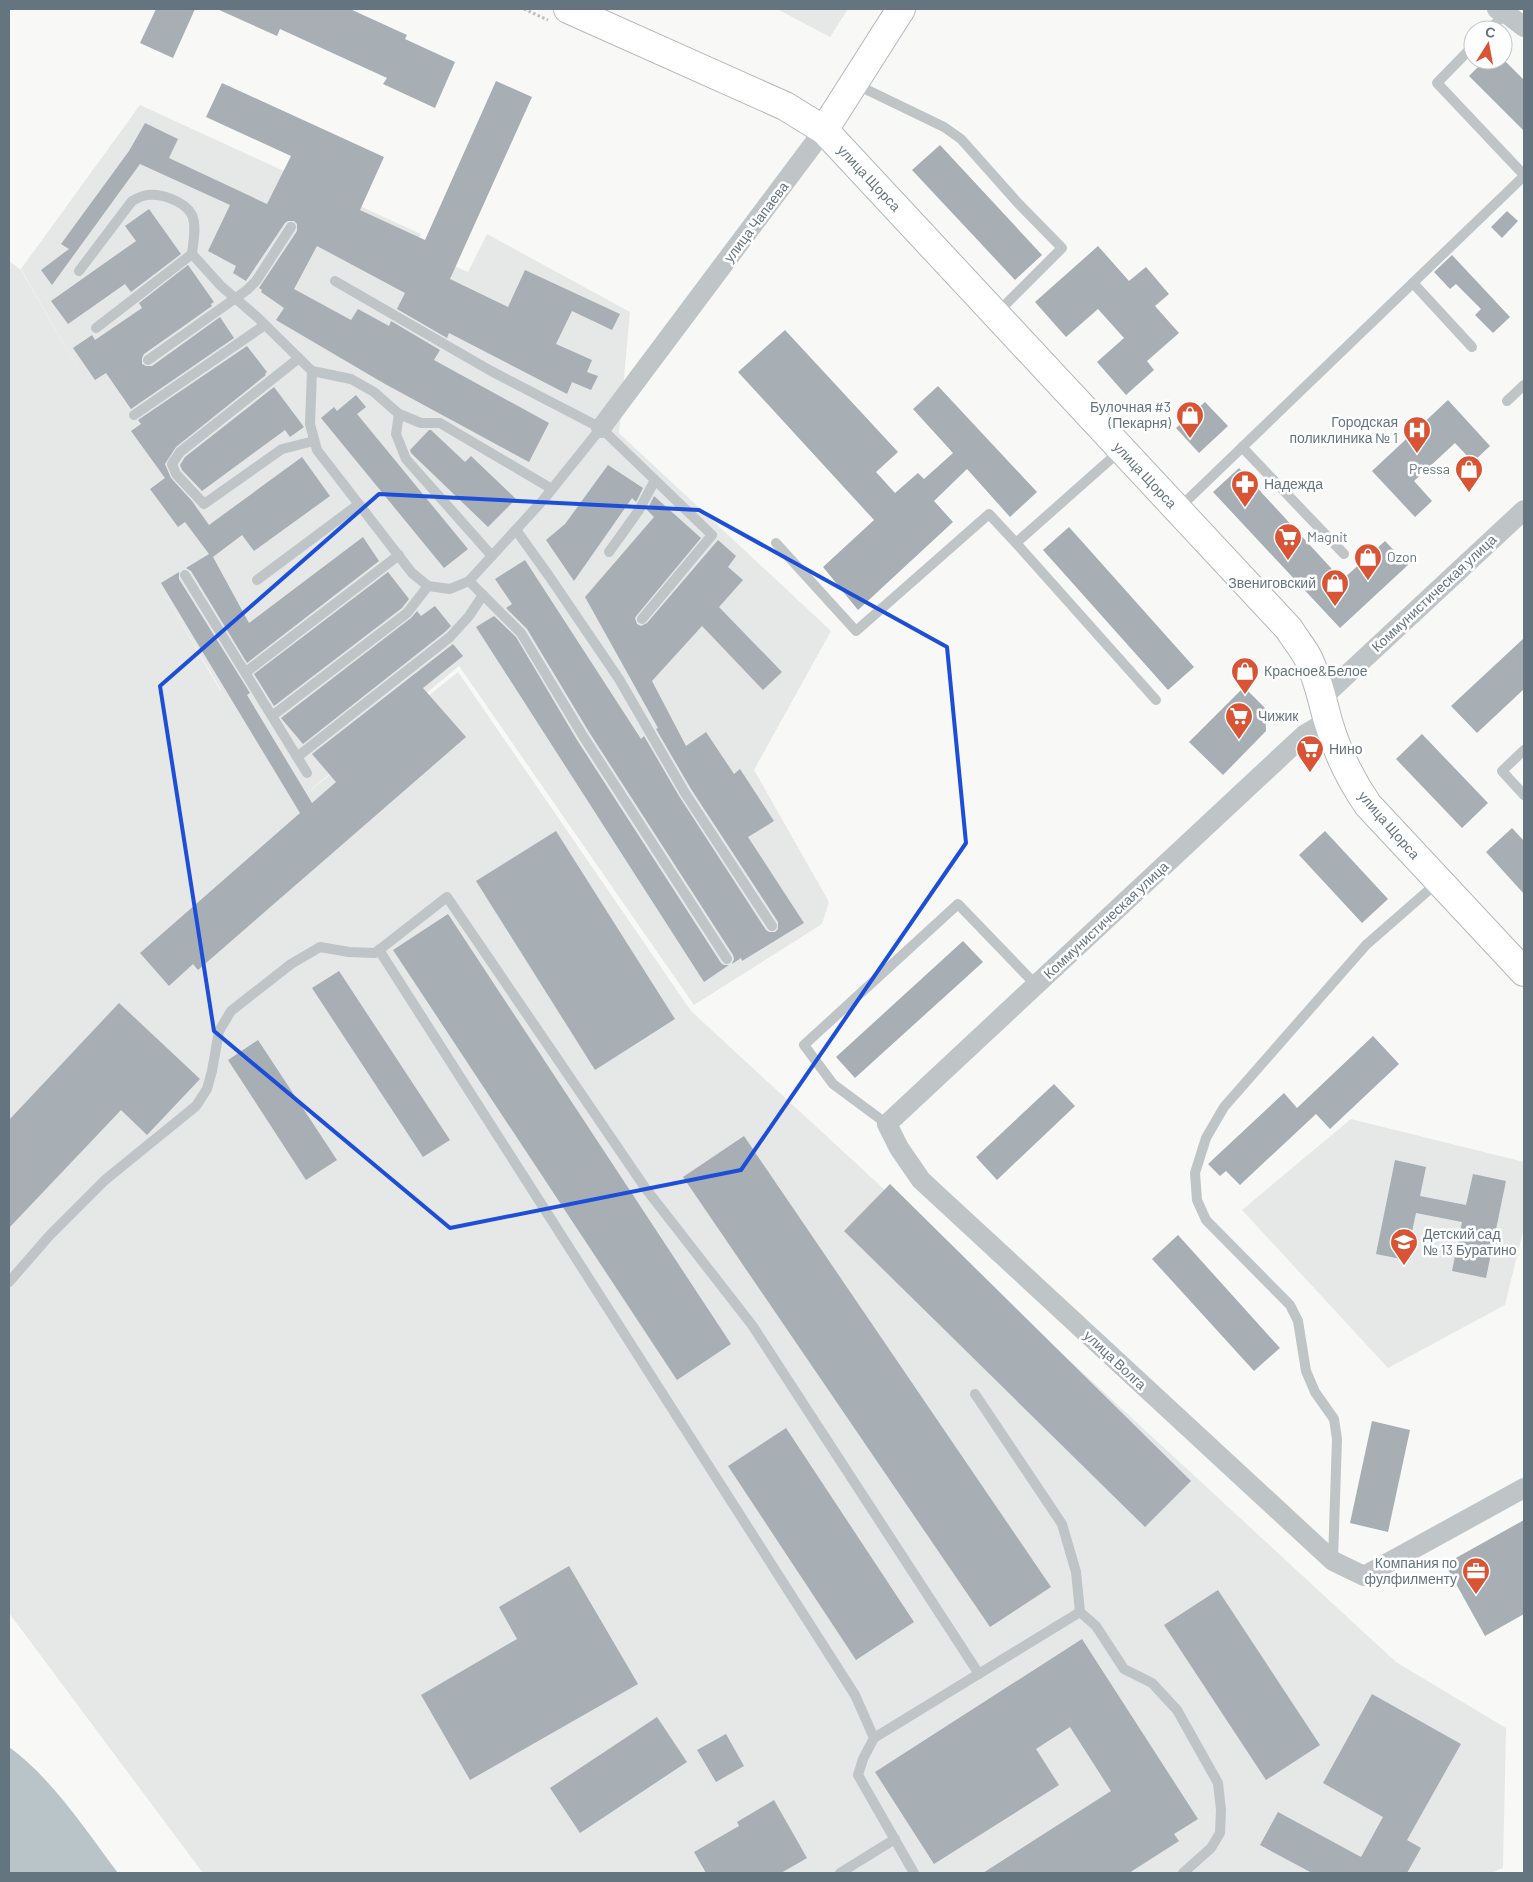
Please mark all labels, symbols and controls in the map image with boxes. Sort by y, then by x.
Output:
north arrow [1463,20,1513,70]
text: С [1484,22,1497,41]
street label: улица Щорса [834,141,905,215]
street label: улица Чапаева [720,178,792,265]
place label: Булочная #3 (Пекарня) [1090,398,1171,431]
shop icon: Булочная #3 (Пекарня) [1175,400,1205,439]
place label: Городская поликлиника № 1 [1289,413,1398,446]
hospital icon: Городская поликлиника № 1 [1402,415,1432,454]
street label: улица Щорса [1110,438,1181,512]
shop icon: Pressa [1454,454,1484,493]
place label: Pressa [1409,460,1450,477]
pharmacy icon: Надежда [1230,469,1260,508]
place label: Надежда [1264,475,1323,492]
supermarket icon: Magnit [1273,522,1303,561]
place label: Magnit [1307,528,1348,545]
street label: Коммунистическая улица [1368,530,1500,655]
shop icon: Ozon [1353,542,1383,581]
place label: Ozon [1387,548,1417,565]
shop icon: Звениговский [1320,568,1350,607]
place label: Звениговский [1228,574,1316,591]
shop icon: Красное&Белое [1230,656,1260,695]
place label: Красное&Белое [1264,662,1368,679]
supermarket icon: Чижик [1224,701,1254,740]
place label: Чижик [1258,707,1299,724]
supermarket icon: Нино [1295,734,1325,773]
place label: Нино [1329,740,1363,757]
street label: улица Щорса [1355,787,1424,862]
street label: Коммунистическая улица [1040,857,1172,982]
place label: Детский сад № 13 Буратино [1423,1225,1517,1258]
school or university icon: Детский сад № 13 Буратино [1389,1227,1419,1266]
street label: улица Волга [1081,1327,1150,1393]
place label: Компания по фулфилменту [1365,1554,1457,1587]
office icon: Компания по фулфилменту [1461,1556,1491,1595]

